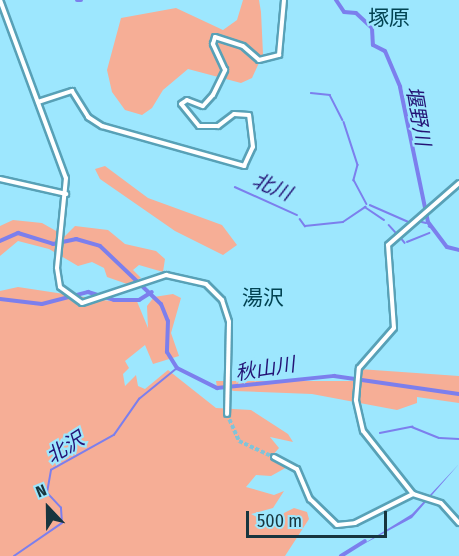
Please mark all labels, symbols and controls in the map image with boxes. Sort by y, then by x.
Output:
district label: 塚原 [368,5,410,31]
water label: 堰野川 [401,84,435,148]
water label: 北川 [249,168,295,206]
district label: 湯沢 [242,285,284,311]
water label: 秋山川 [233,352,297,386]
water label: 北沢 [42,427,88,469]
north arrow [18,478,78,538]
text: N [33,480,49,501]
scale bar [249,499,390,537]
text: 500 m [257,510,302,532]

